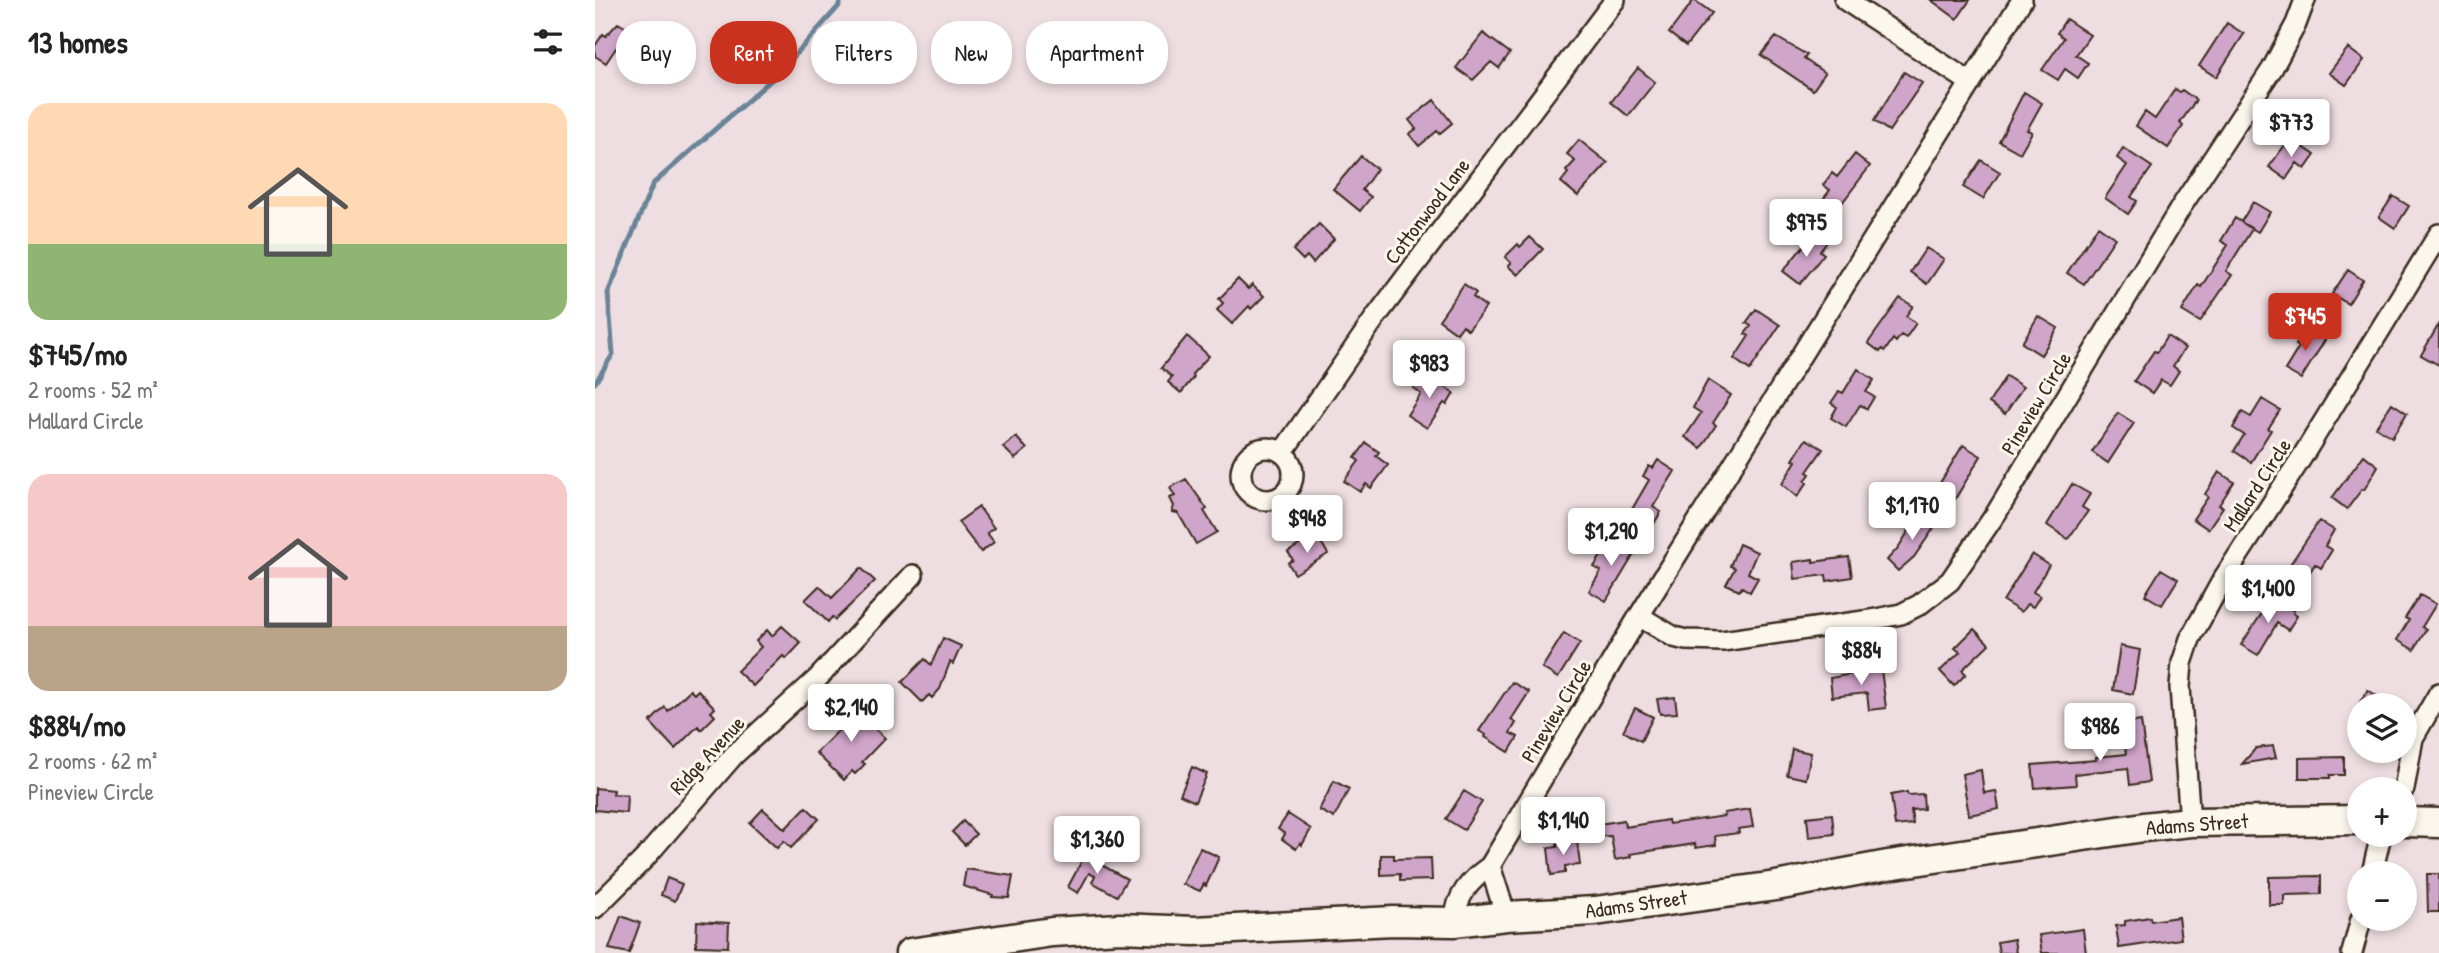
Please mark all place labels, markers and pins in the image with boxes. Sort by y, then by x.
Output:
pin: $773 [2250,100,2332,159]
pin: $975 [1765,200,1847,259]
pin: $745 [2264,294,2346,353]
pin: $983 [1388,340,1470,400]
pin: $1,170 [1855,482,1969,542]
pin: $948 [1266,496,1348,555]
pin: $1,290 [1554,508,1668,568]
pin: $1,400 [2211,566,2325,625]
pin: $884 [1820,628,1902,687]
pin: $2,140 [794,684,908,744]
pin: $986 [2059,704,2141,763]
pin: $1,140 [1506,798,1620,857]
pin: $1,360 [1040,816,1154,876]

